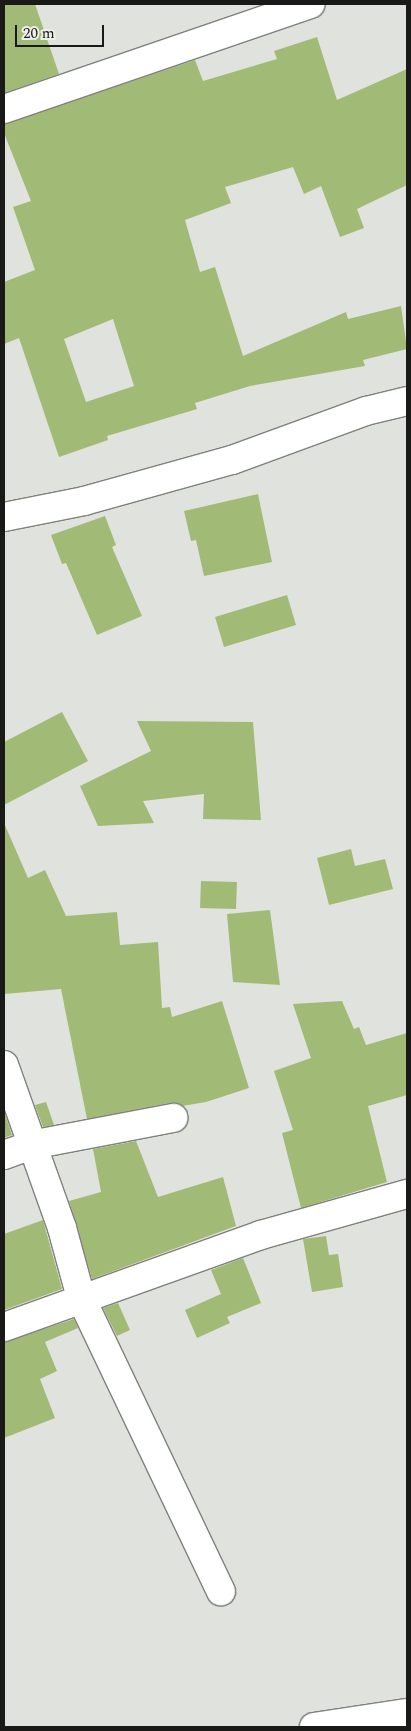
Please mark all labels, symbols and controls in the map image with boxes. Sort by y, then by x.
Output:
scale bar [18,15,106,47]
text: 20 m [23,22,55,45]

